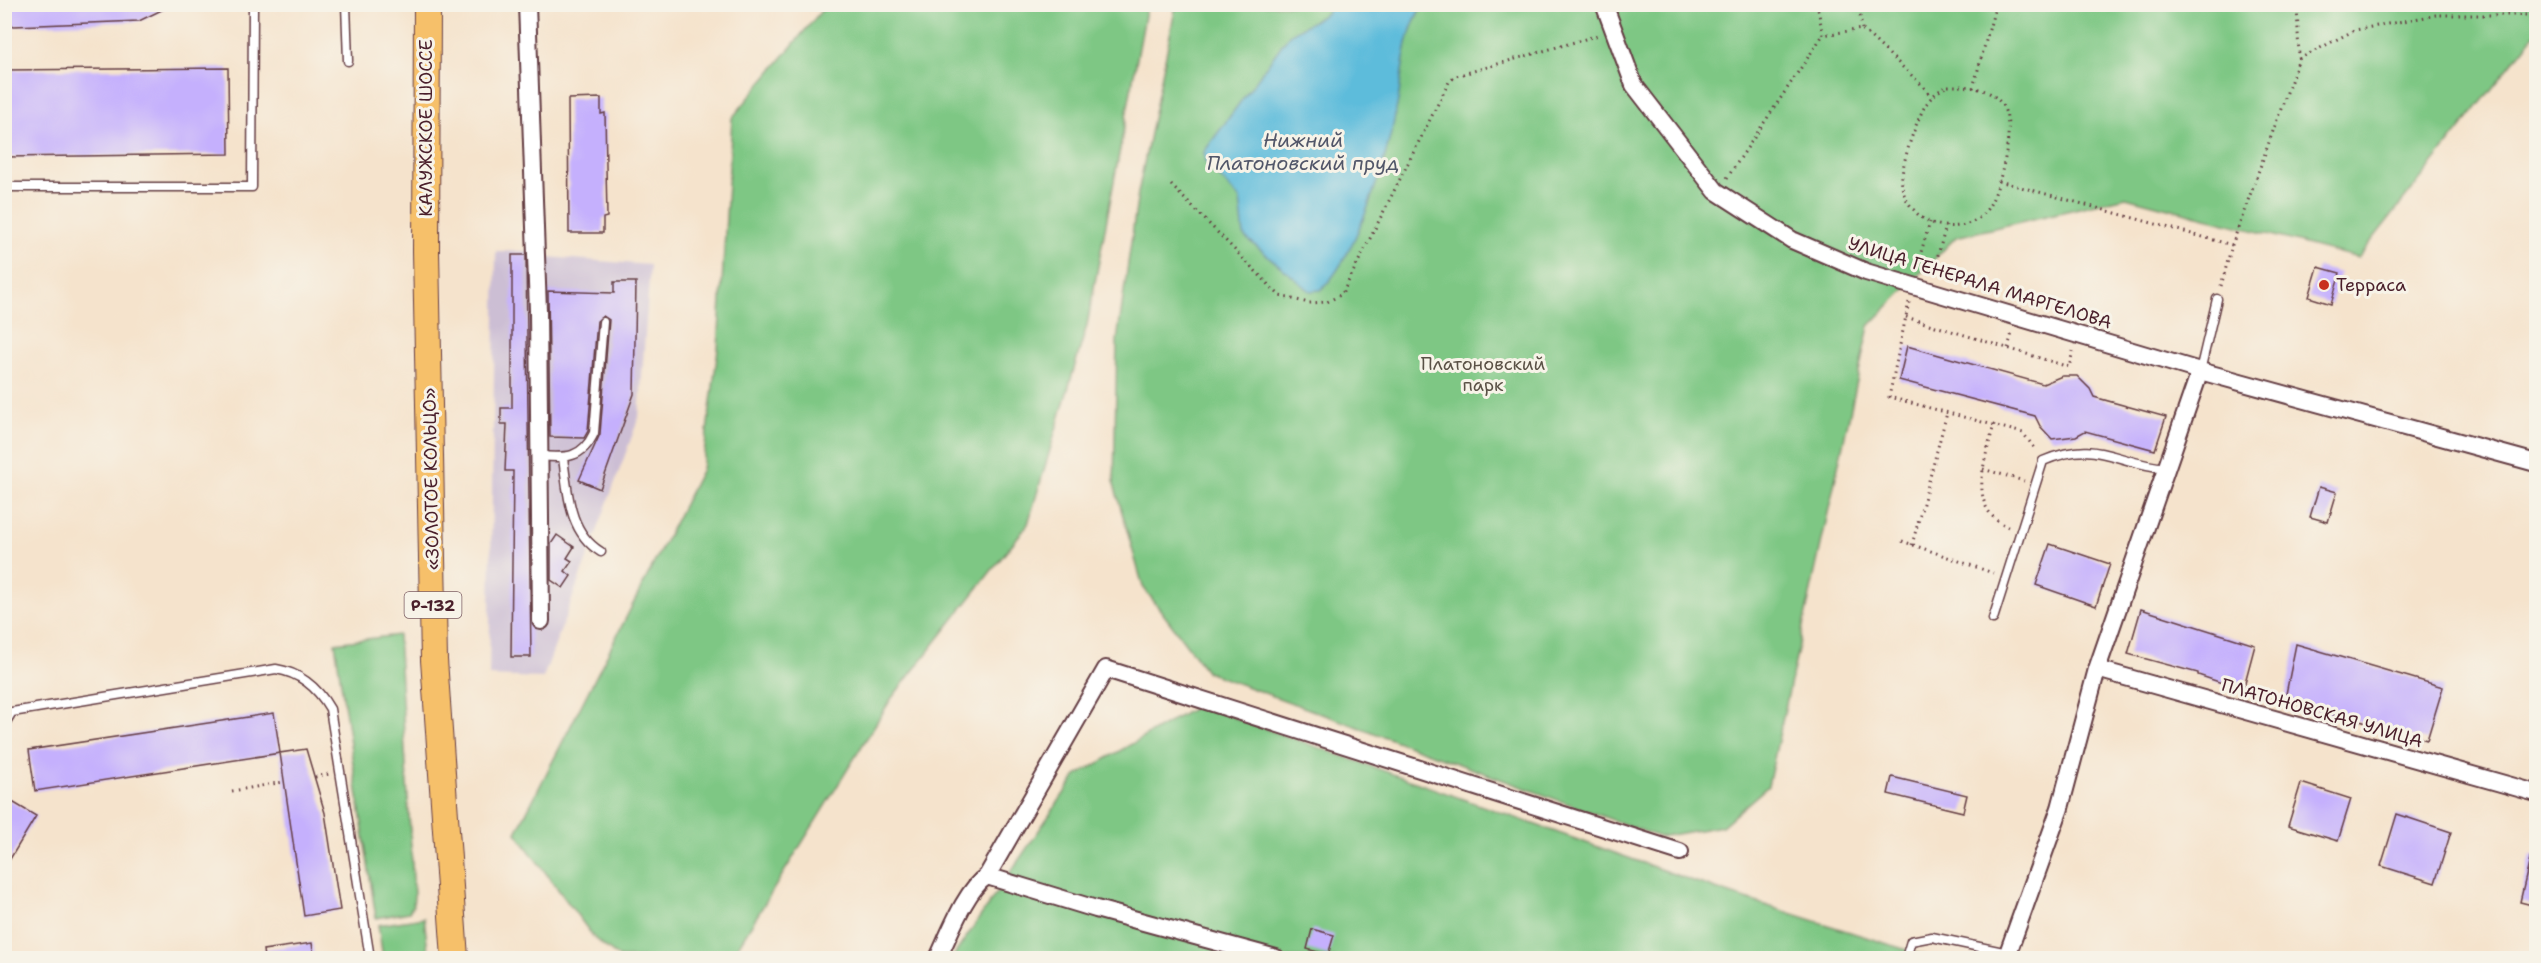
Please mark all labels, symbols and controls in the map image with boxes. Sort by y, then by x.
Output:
street label: КАЛУЖСКОЕ ШОССЕ [414,39,438,217]
water label: Нижний Платоновский пруд [1207,127,1399,176]
street label: УЛИЦА ГЕНЕРАЛА МАРГЕЛОВА [1845,231,2115,335]
place label: Терраса [2336,273,2406,297]
marker: Терраса [2317,278,2331,292]
park label: Платоновский парк [1421,352,1545,397]
street label: «ЗОЛОТОЕ КОЛЬЦО» [417,388,445,570]
road number: Р-132 [404,592,462,618]
street label: ПЛАТОНОВСКАЯ УЛИЦА [2218,673,2426,753]

